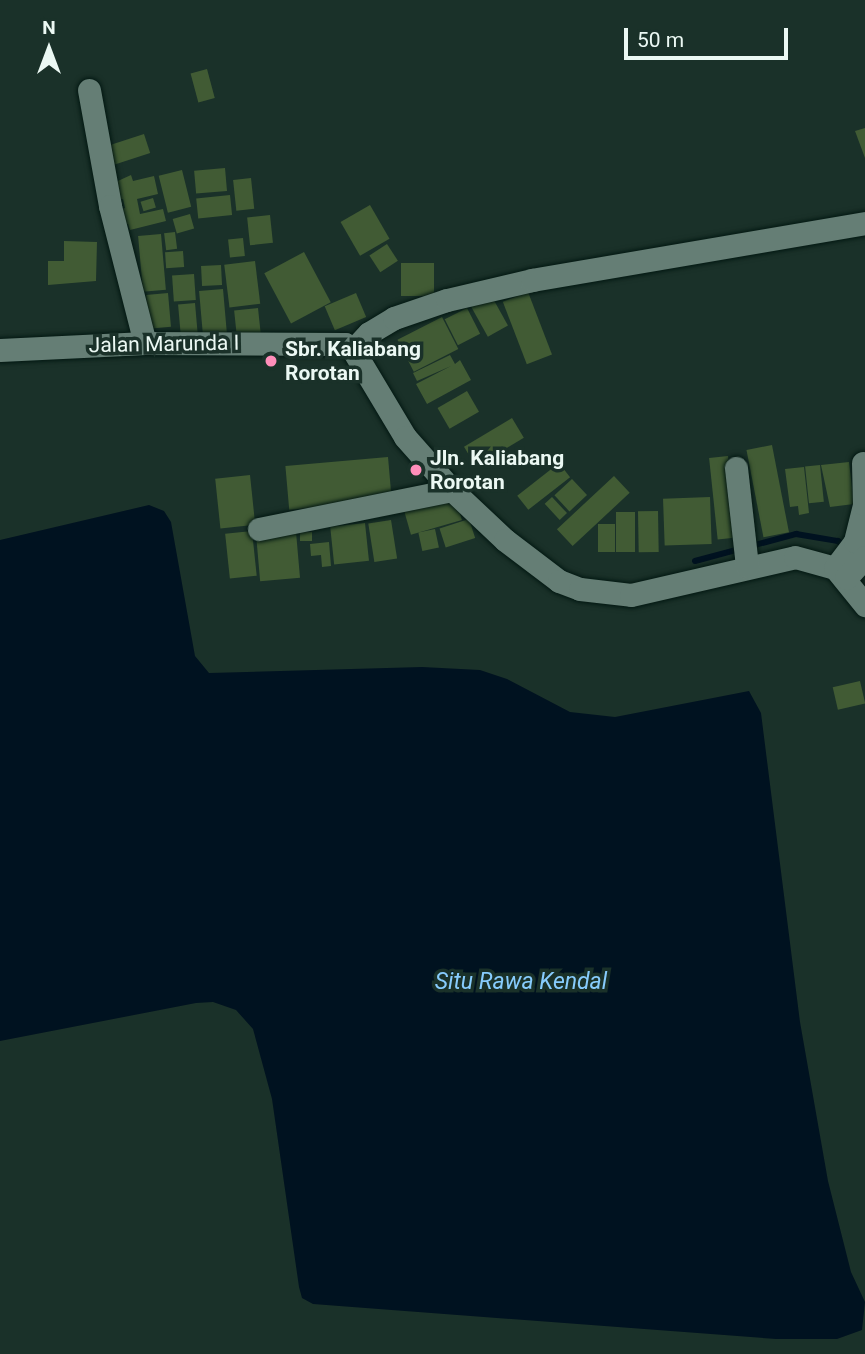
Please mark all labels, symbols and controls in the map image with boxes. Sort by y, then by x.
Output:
north arrow [14,14,84,84]
scale bar [627,14,792,58]
text: N [42,16,56,39]
text: 50 m [637,28,684,52]
street label: Jalan Marunda I [89,330,239,358]
place label: Sbr. Kaliabang Rorotan [285,336,421,386]
marker: Sbr. Kaliabang Rorotan [263,353,279,369]
place label: Jln. Kaliabang Rorotan [430,445,564,495]
marker: Jln. Kaliabang Rorotan [408,462,424,478]
water label: Situ Rawa Kendal [435,968,607,996]

